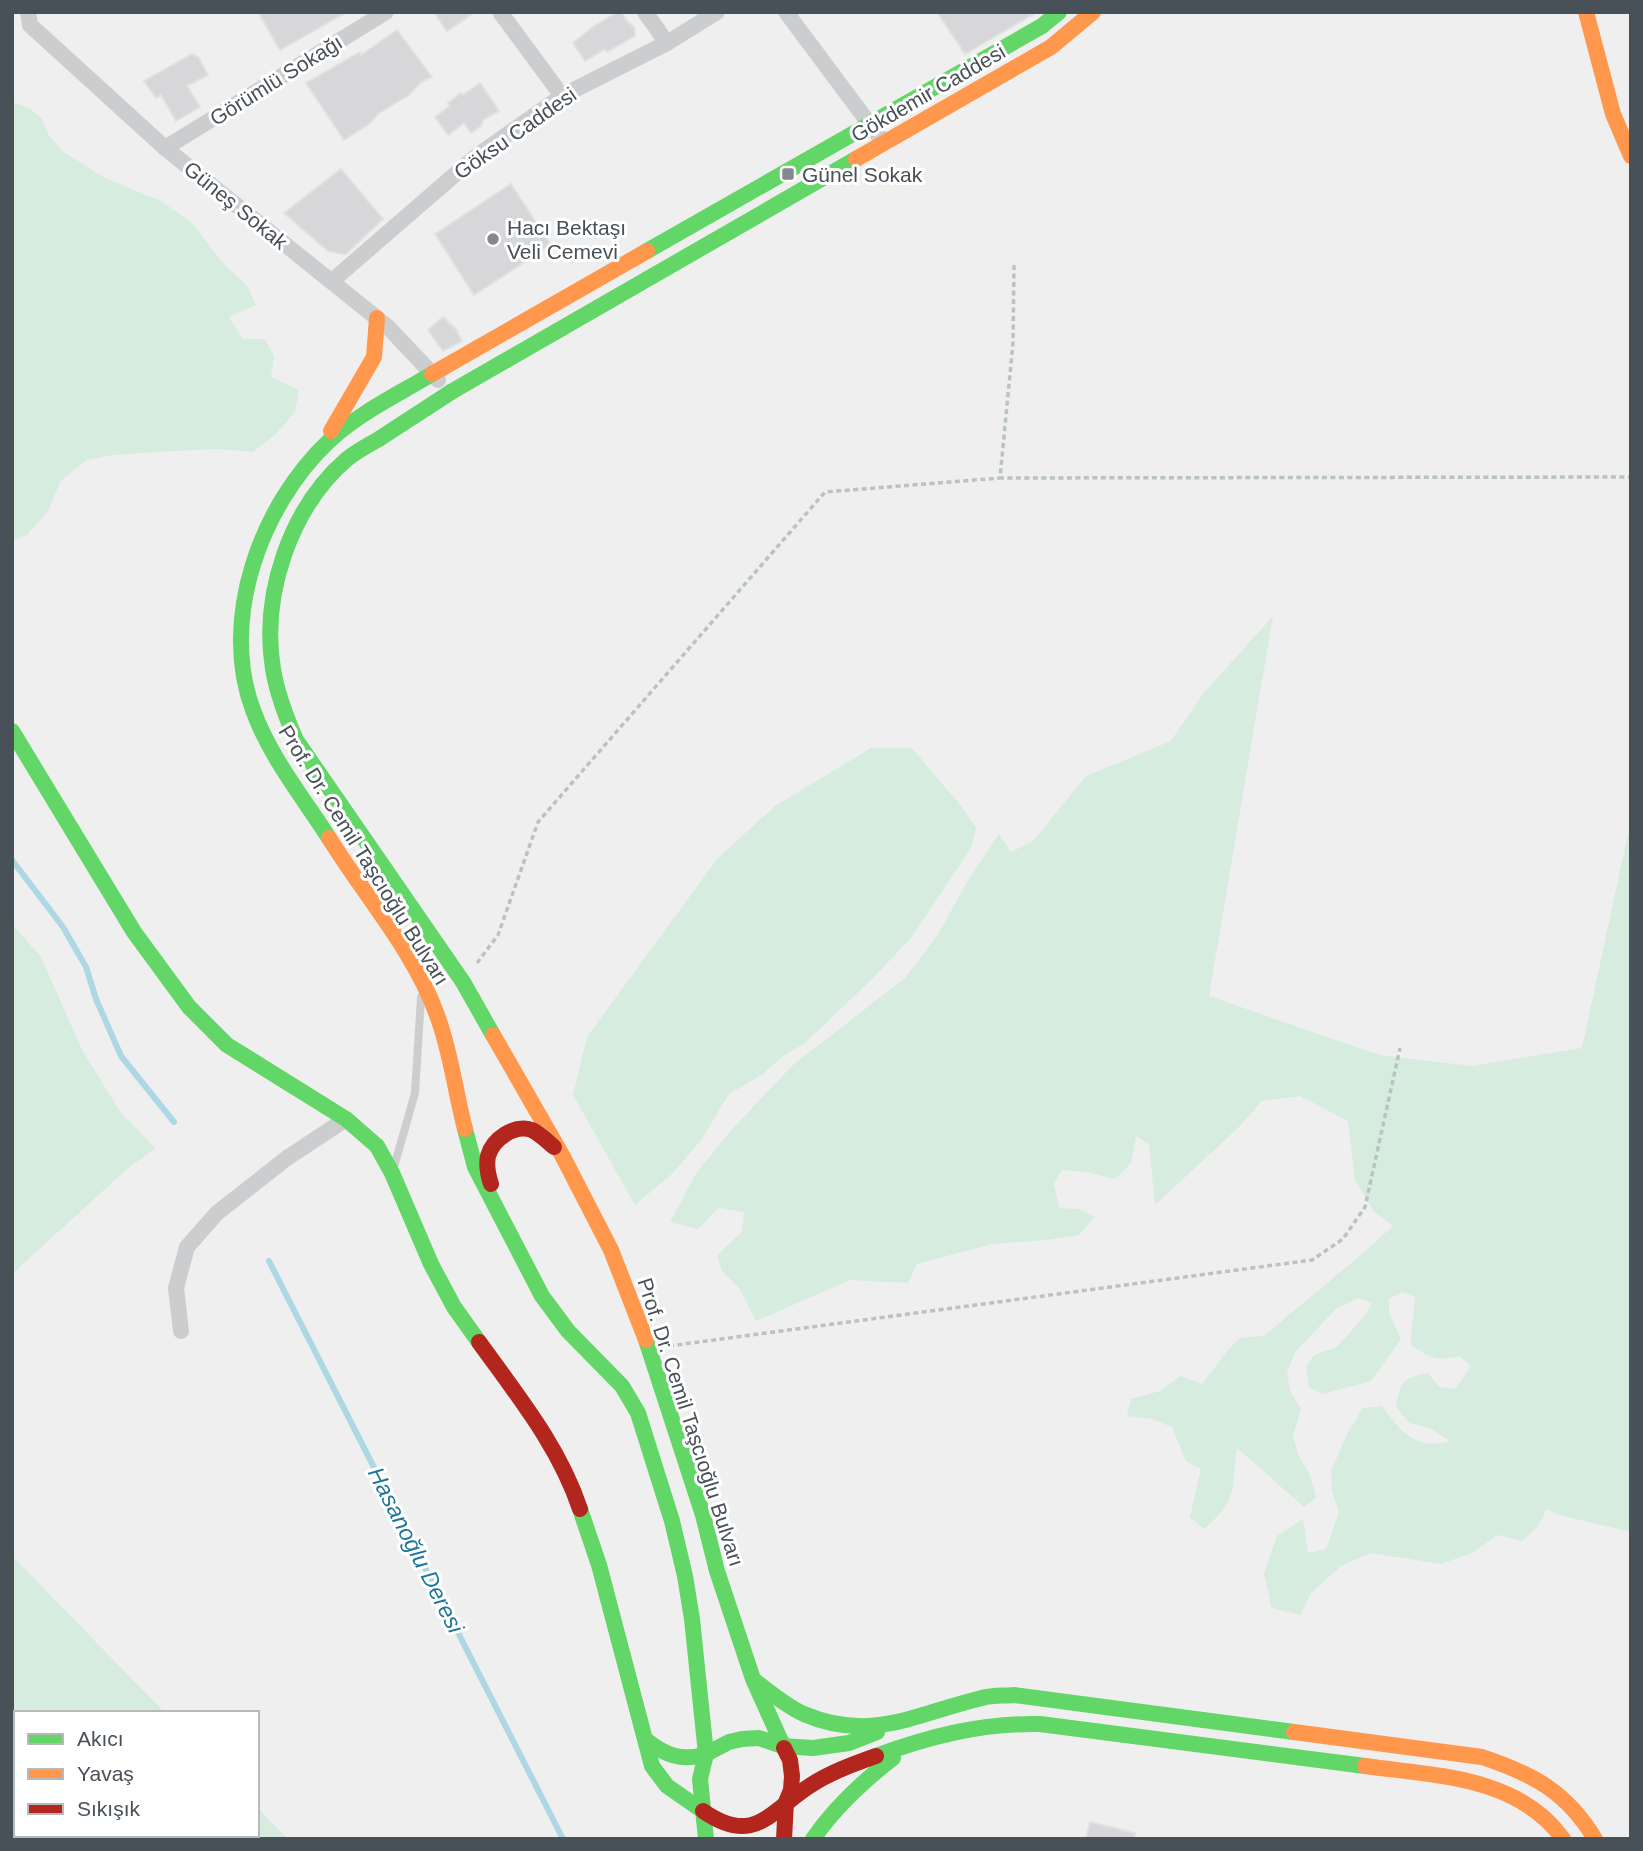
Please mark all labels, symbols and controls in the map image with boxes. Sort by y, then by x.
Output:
street label: Görümlü Sokağı [206,30,346,130]
street label: Gökdemir Caddesi [847,40,1009,146]
street label: Göksu Caddesi [450,82,580,184]
street label: Güneş Sokak [180,156,293,254]
place label: Günel Sokak [802,163,923,186]
marker: Günel Sokak [780,166,796,182]
place label: Hacı Bektaşı Veli Cemevi [507,216,626,263]
marker: Hacı Bektaşı Veli Cemevi [485,231,501,247]
street label: Prof. Dr. Cemil Taşcıoğlu Bulvarı [274,721,454,989]
street label: Prof. Dr. Cemil Taşcıoğlu Bulvarı [633,1275,749,1569]
water label: Hasanoğlu Deresi [363,1463,469,1638]
legend [14,1711,259,1837]
text: Akıcı [77,1727,124,1750]
text: Yavaş [77,1762,134,1785]
text: Sıkışık [77,1797,141,1820]

